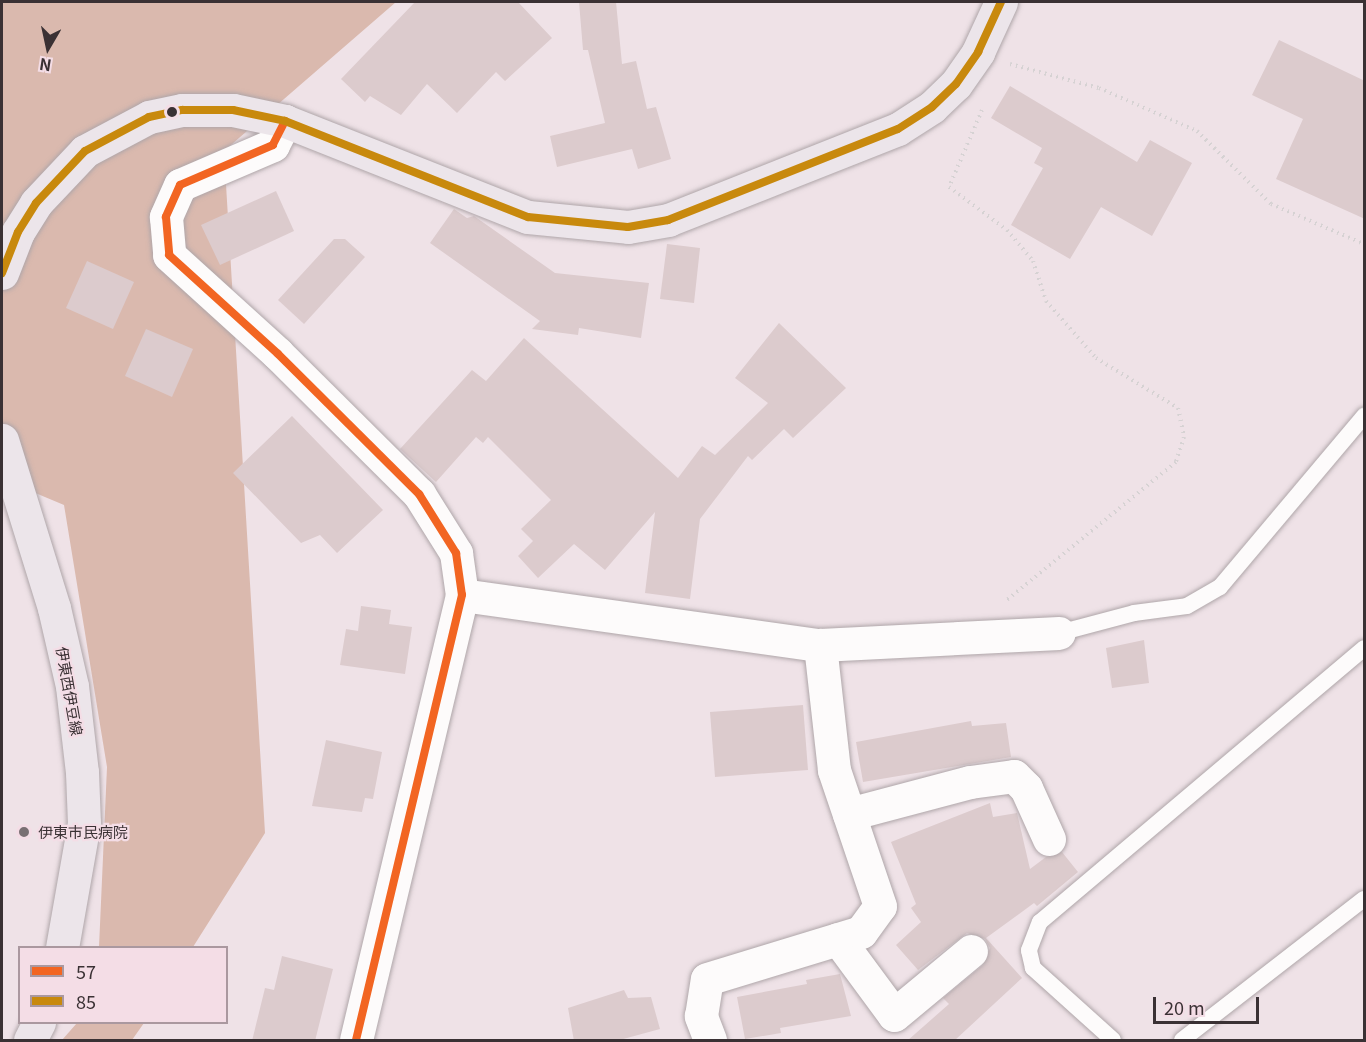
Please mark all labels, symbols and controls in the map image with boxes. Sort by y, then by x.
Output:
north arrow [18,18,78,78]
text: N [37,53,53,79]
unlabelled marker [166,106,178,118]
street label: 伊東西伊豆線 [53,645,87,737]
marker: 伊東市民病院 [15,823,33,841]
place label: 伊東市民病院 [38,823,128,841]
legend [18,946,228,1024]
text: 57 [76,958,96,984]
scale bar [1156,985,1262,1023]
text: 85 [76,988,96,1014]
text: 20 m [1164,994,1205,1020]

